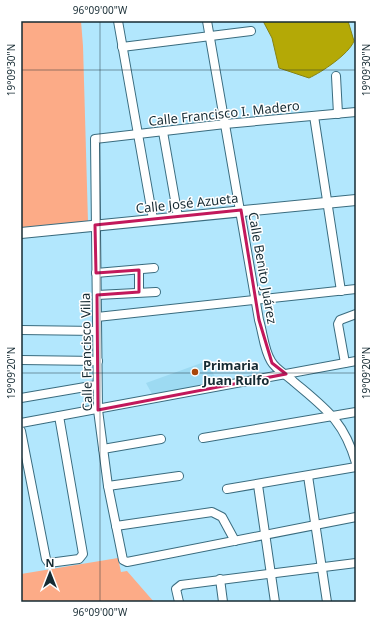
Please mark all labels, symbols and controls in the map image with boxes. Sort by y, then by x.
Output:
text: 96°09'00"W [73,3,128,17]
text: 19°09'30"N [4,44,18,96]
text: 19°09'30"N [359,44,373,96]
street label: Calle Francisco I. Madero [147,96,301,130]
street label: Calle José Azueta [135,189,239,217]
street label: Calle Benito Juárez [244,211,282,325]
street label: Calle Francisco Villa [76,293,96,411]
text: 19°09'20"N [4,347,18,399]
text: 19°09'20"N [359,347,373,399]
place label: Primaria Juan Rulfo [202,356,269,389]
marker: Primaria Juan Rulfo [190,367,200,377]
north arrow [30,553,70,593]
text: N [46,555,54,570]
text: 96°09'00"W [73,605,128,619]

